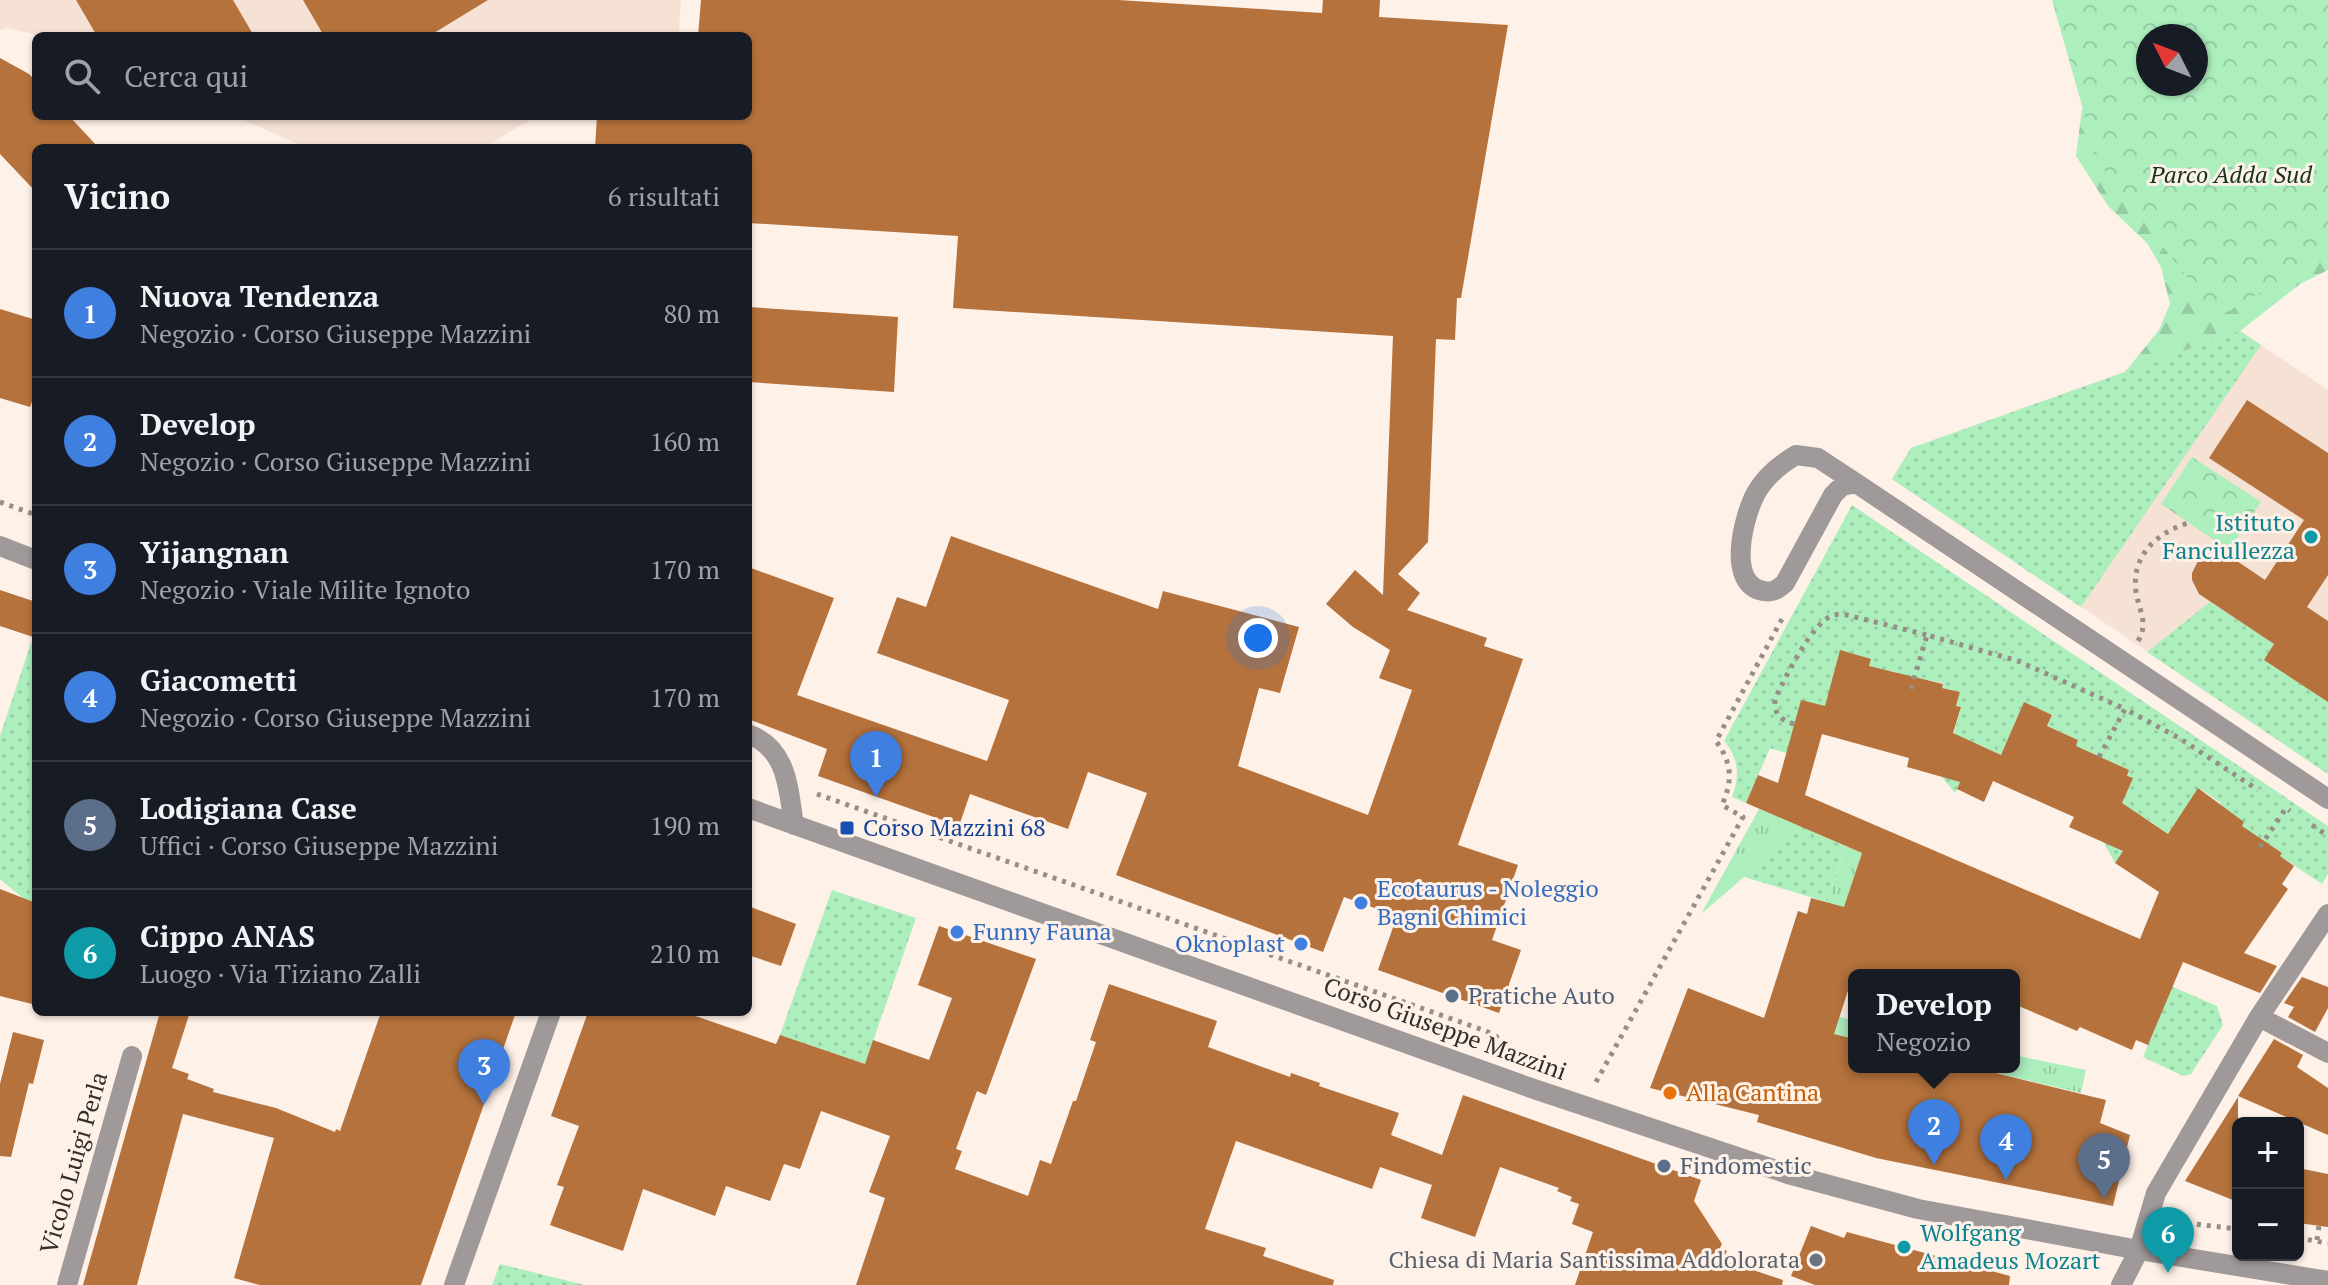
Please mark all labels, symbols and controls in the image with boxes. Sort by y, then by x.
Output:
north arrow [2136,24,2208,96]
search box [32,32,752,120]
icon: search [60,54,104,98]
text: Cerca qui [124,56,248,96]
park label: Parco Adda Sud [2149,158,2313,190]
text: Vicino [64,174,170,219]
text: 6 risultati [608,179,720,213]
text: Nuova Tendenza [140,276,379,316]
text: 1 [83,296,97,330]
text: 80 m [664,296,720,330]
text: Negozio · Corso Giuseppe Mazzini [140,316,531,350]
text: Develop [140,404,256,444]
text: 2 [83,424,97,458]
text: 160 m [650,424,720,458]
text: Negozio · Corso Giuseppe Mazzini [140,444,531,478]
place label: Istituto Fanciullezza [2162,506,2295,566]
marker: Istituto Fanciullezza [2302,528,2320,546]
text: Yijangnan [140,532,289,572]
text: 3 [83,552,97,586]
text: 170 m [650,552,720,586]
text: Negozio · Viale Milite Ignoto [140,572,470,606]
your location [1238,618,1278,658]
text: Giacometti [140,660,297,700]
text: 4 [83,680,97,714]
text: 170 m [650,680,720,714]
text: Negozio · Corso Giuseppe Mazzini [140,700,531,734]
pin: 1 [850,731,902,797]
text: Lodigiana Case [140,788,357,828]
text: 5 [83,808,97,842]
text: 190 m [650,808,720,842]
place label: Corso Mazzini 68 [863,811,1046,843]
marker: Corso Mazzini 68 [838,819,856,837]
text: Uffici · Corso Giuseppe Mazzini [140,828,499,862]
place label: Ecotaurus - Noleggio Bagni Chimici [1377,872,1599,932]
marker: Ecotaurus - Noleggio Bagni Chimici [1352,894,1370,912]
place label: Funny Fauna [973,915,1112,947]
text: Cippo ANAS [140,916,315,956]
marker: Funny Fauna [948,923,966,941]
place label: Oknoplast [1175,927,1285,959]
marker: Oknoplast [1292,935,1310,953]
text: 6 [83,936,97,970]
text: 210 m [650,936,720,970]
text: Luogo · Via Tiziano Zalli [140,956,421,990]
street label: Corso Giuseppe Mazzini [1319,969,1571,1087]
popup [1848,969,2020,1073]
place label: Pratiche Auto [1468,979,1615,1011]
text: Develop [1876,984,1992,1024]
marker: Pratiche Auto [1443,987,1461,1005]
text: Negozio [1876,1024,1971,1058]
pin: 3 [458,1039,510,1105]
street label: Vicolo Luigi Perla [32,1068,114,1258]
place label: Alla Cantina [1686,1076,1819,1108]
marker: Alla Cantina [1661,1084,1679,1102]
pin: 2 [1908,1099,1960,1165]
pin: 4 [1980,1114,2032,1180]
map controls [2232,1117,2304,1261]
button: + [2232,1117,2304,1189]
pin: 5 [2078,1133,2130,1199]
place label: Findomestic [1680,1149,1812,1181]
marker: Findomestic [1655,1157,1673,1175]
button: − [2232,1189,2304,1261]
pin: 6 [2142,1207,2194,1273]
place label: Wolfgang Amadeus Mozart [1920,1216,2100,1276]
marker: Wolfgang Amadeus Mozart [1895,1238,1913,1256]
place label: Chiesa di Maria Santissima Addolorata [1388,1243,1800,1275]
marker: Chiesa di Maria Santissima Addolorata [1807,1251,1825,1269]

